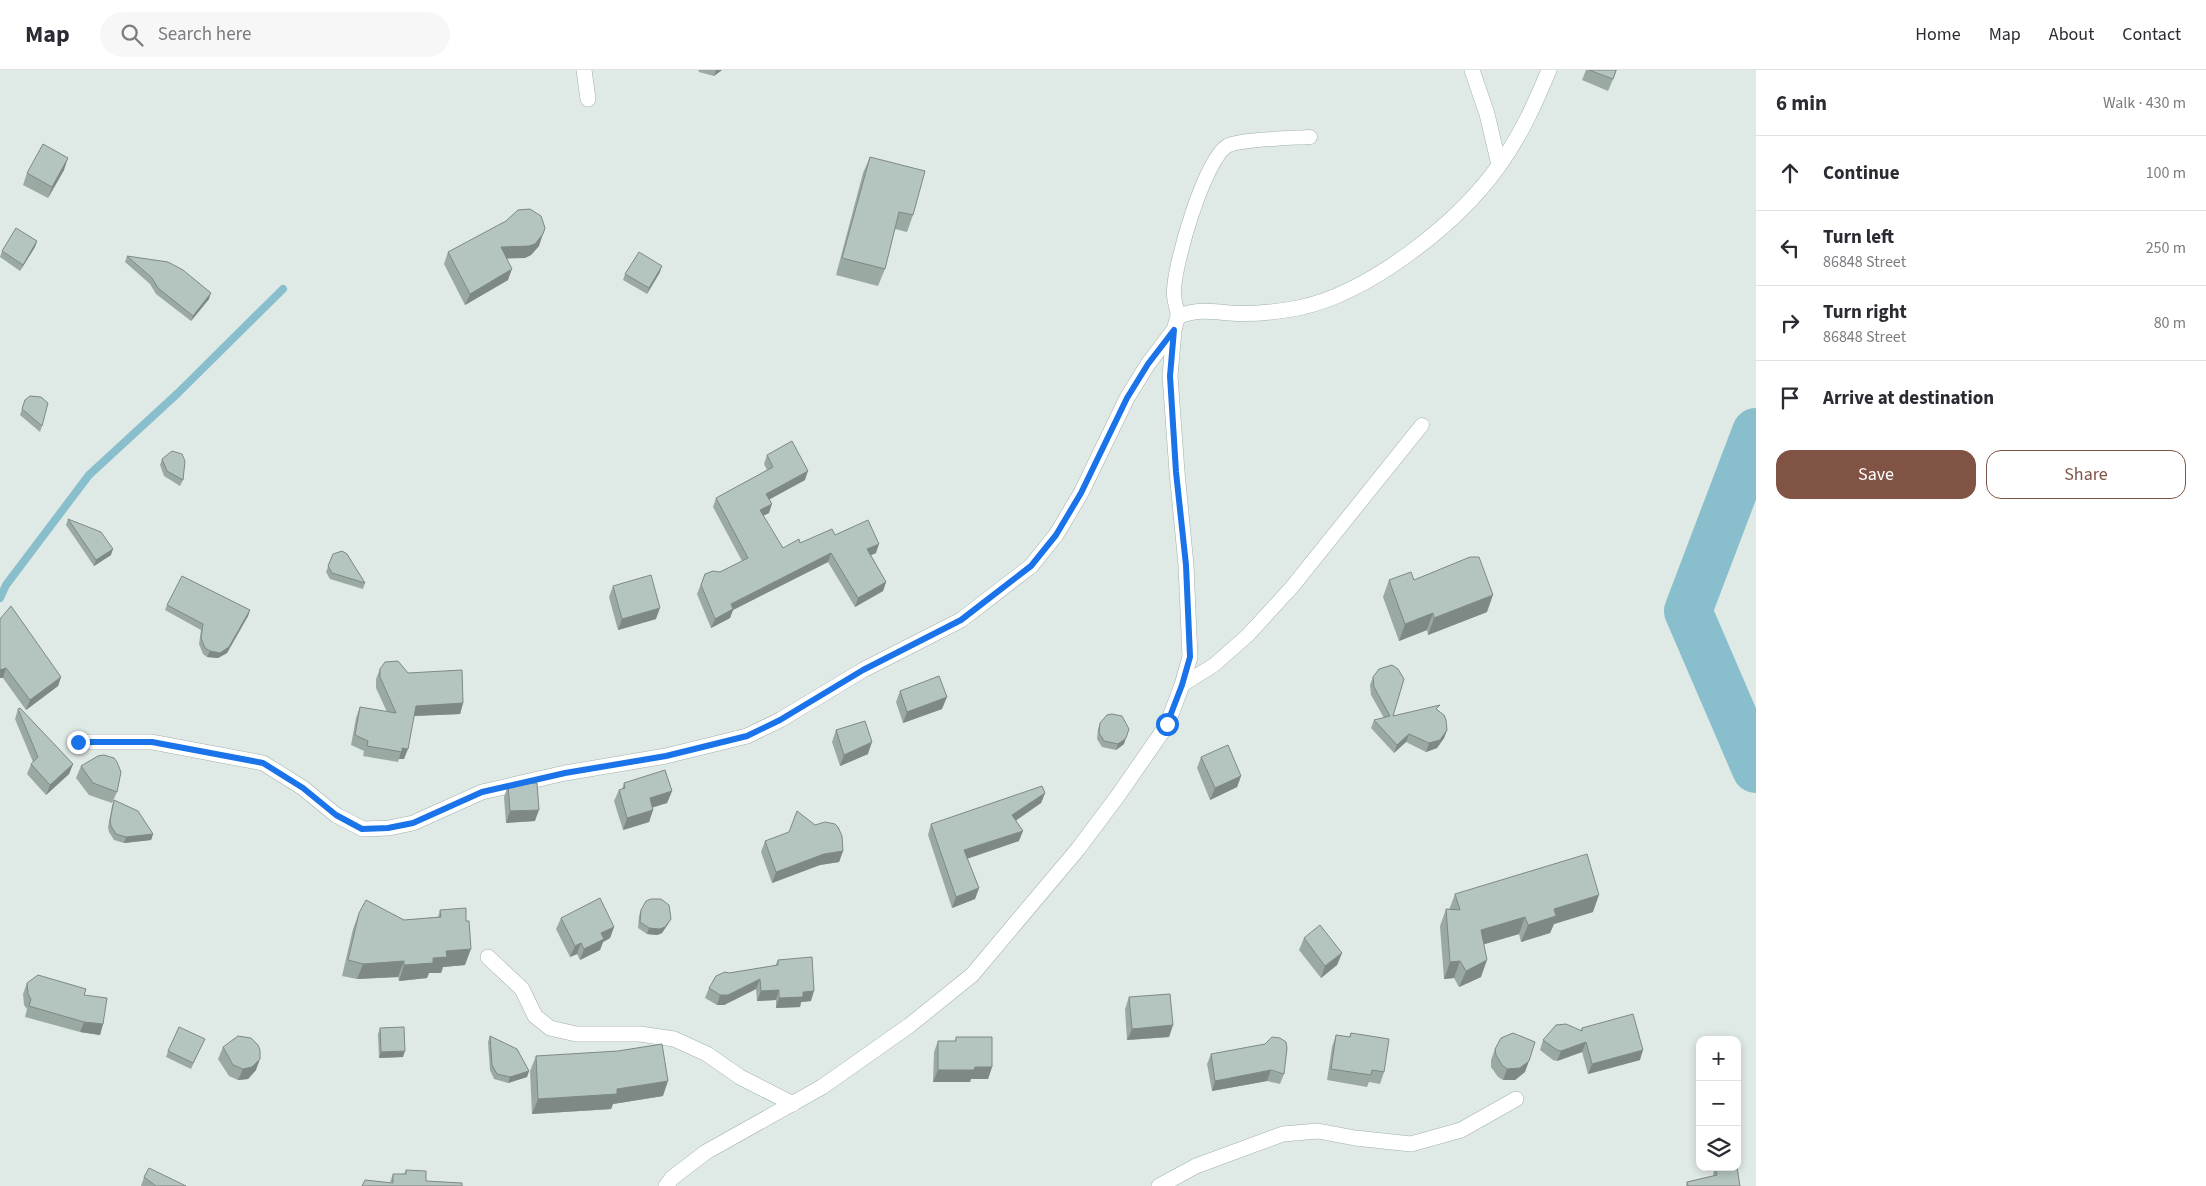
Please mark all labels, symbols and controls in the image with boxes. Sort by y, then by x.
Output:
search box [100,12,450,57]
text: Map [25,17,70,52]
icon: search [118,21,146,49]
text: Search here [158,21,251,48]
text: Home [1915,22,1961,47]
text: Map [1989,22,2021,47]
text: About [2049,22,2094,47]
text: Contact [2122,22,2181,47]
text: 6 min [1776,88,1827,118]
text: Walk · 430 m [2103,92,2186,114]
icon: ahead [1776,159,1804,187]
text: Continue [1823,160,1900,187]
text: 100 m [2146,162,2186,184]
text: Turn left [1823,224,1894,251]
icon: left [1776,234,1804,262]
text: 250 m [2146,237,2186,259]
text: 86848 Street [1823,251,1906,273]
text: Turn right [1823,299,1907,326]
icon: right [1776,309,1804,337]
text: 80 m [2154,312,2186,334]
text: 86848 Street [1823,326,1906,348]
icon: arrive [1776,384,1804,412]
text: Arrive at destination [1823,385,1994,412]
button: Save [1776,450,1976,499]
button: Share [1986,450,2186,499]
route start [1156,713,1179,736]
route end [67,731,90,754]
map controls [1696,1036,1741,1171]
button: + [1696,1036,1741,1081]
button: − [1696,1081,1741,1126]
button: layers [1696,1126,1741,1171]

